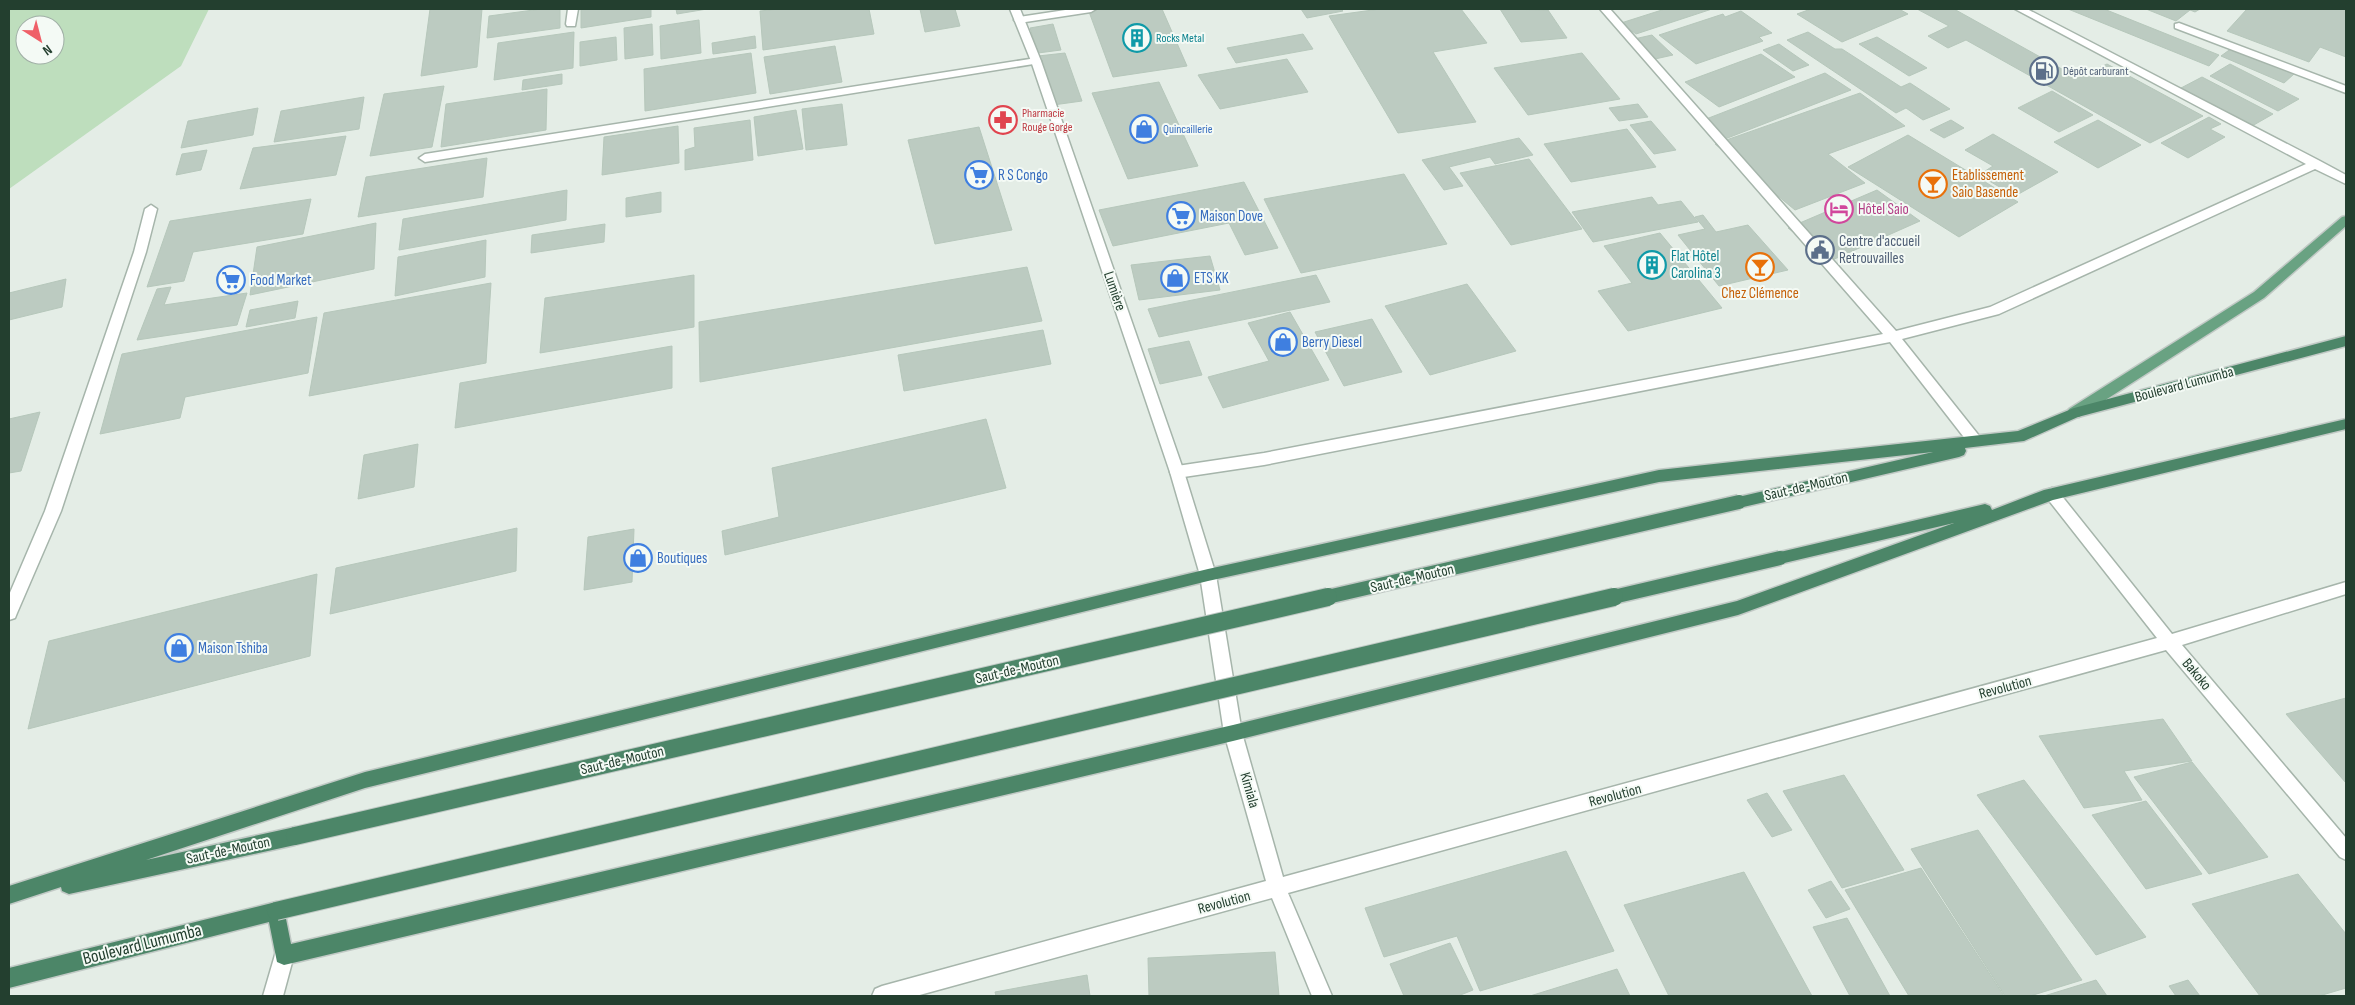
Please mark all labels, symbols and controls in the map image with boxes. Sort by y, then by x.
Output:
north arrow [15,15,65,65]
building icon: Rocks Metal [1122,23,1152,53]
place label: Rocks Metal [1156,31,1204,46]
text: N [39,41,55,59]
fuel station icon: Dépôt carburant [2029,56,2059,86]
place label: Dépôt carburant [2063,64,2129,79]
pharmacy icon: Pharmacie Rouge Gorge [988,105,1018,135]
place label: Pharmacie Rouge Gorge [1022,106,1073,135]
shop icon: Quincaillerie [1129,114,1159,144]
place label: Quincaillerie [1163,122,1213,137]
supermarket icon: R S Congo [964,160,994,190]
place label: R S Congo [998,166,1048,185]
place label: Etablissement Saio Basende [1952,166,2024,202]
bar icon: Etablissement Saio Basende [1918,169,1948,199]
hotel icon: Hôtel Saio [1824,194,1854,224]
place label: Hôtel Saio [1858,200,1909,219]
supermarket icon: Maison Dove [1166,201,1196,231]
place label: Maison Dove [1200,207,1263,226]
place label: Centre d'accueil Retrouvailles [1839,232,1920,268]
public building icon: Centre d'accueil Retrouvailles [1805,235,1835,265]
place label: Flat Hôtel Carolina 3 [1671,247,1721,283]
building icon: Flat Hôtel Carolina 3 [1637,250,1667,280]
bar icon: Chez Clémence [1745,252,1775,282]
shop icon: ETS KK [1160,263,1190,293]
supermarket icon: Food Market [216,265,246,295]
street label: Lumière [1099,269,1130,313]
place label: ETS KK [1194,269,1229,288]
place label: Food Market [250,271,312,290]
place label: Chez Clémence [1721,284,1799,303]
shop icon: Berry Diesel [1268,327,1298,357]
place label: Berry Diesel [1302,333,1362,352]
street label: Boulevard Lumumba [2133,362,2236,407]
street label: Saut-de-Mouton [1763,468,1850,505]
shop icon: Boutiques [623,543,653,573]
place label: Boutiques [657,549,707,568]
street label: Saut-de-Mouton [1369,560,1456,597]
shop icon: Maison Tshiba [164,633,194,663]
place label: Maison Tshiba [198,639,268,658]
street label: Saut-de-Mouton [974,651,1061,688]
street label: Bakoko [2178,654,2215,694]
street label: Revolution [1977,671,2034,704]
street label: Saut-de-Mouton [579,742,666,779]
street label: Kimiala [1235,770,1264,810]
street label: Revolution [1587,779,1644,812]
street label: Saut-de-Mouton [185,832,272,869]
street label: Revolution [1196,886,1253,919]
street label: Boulevard Lumumba [81,920,204,969]

